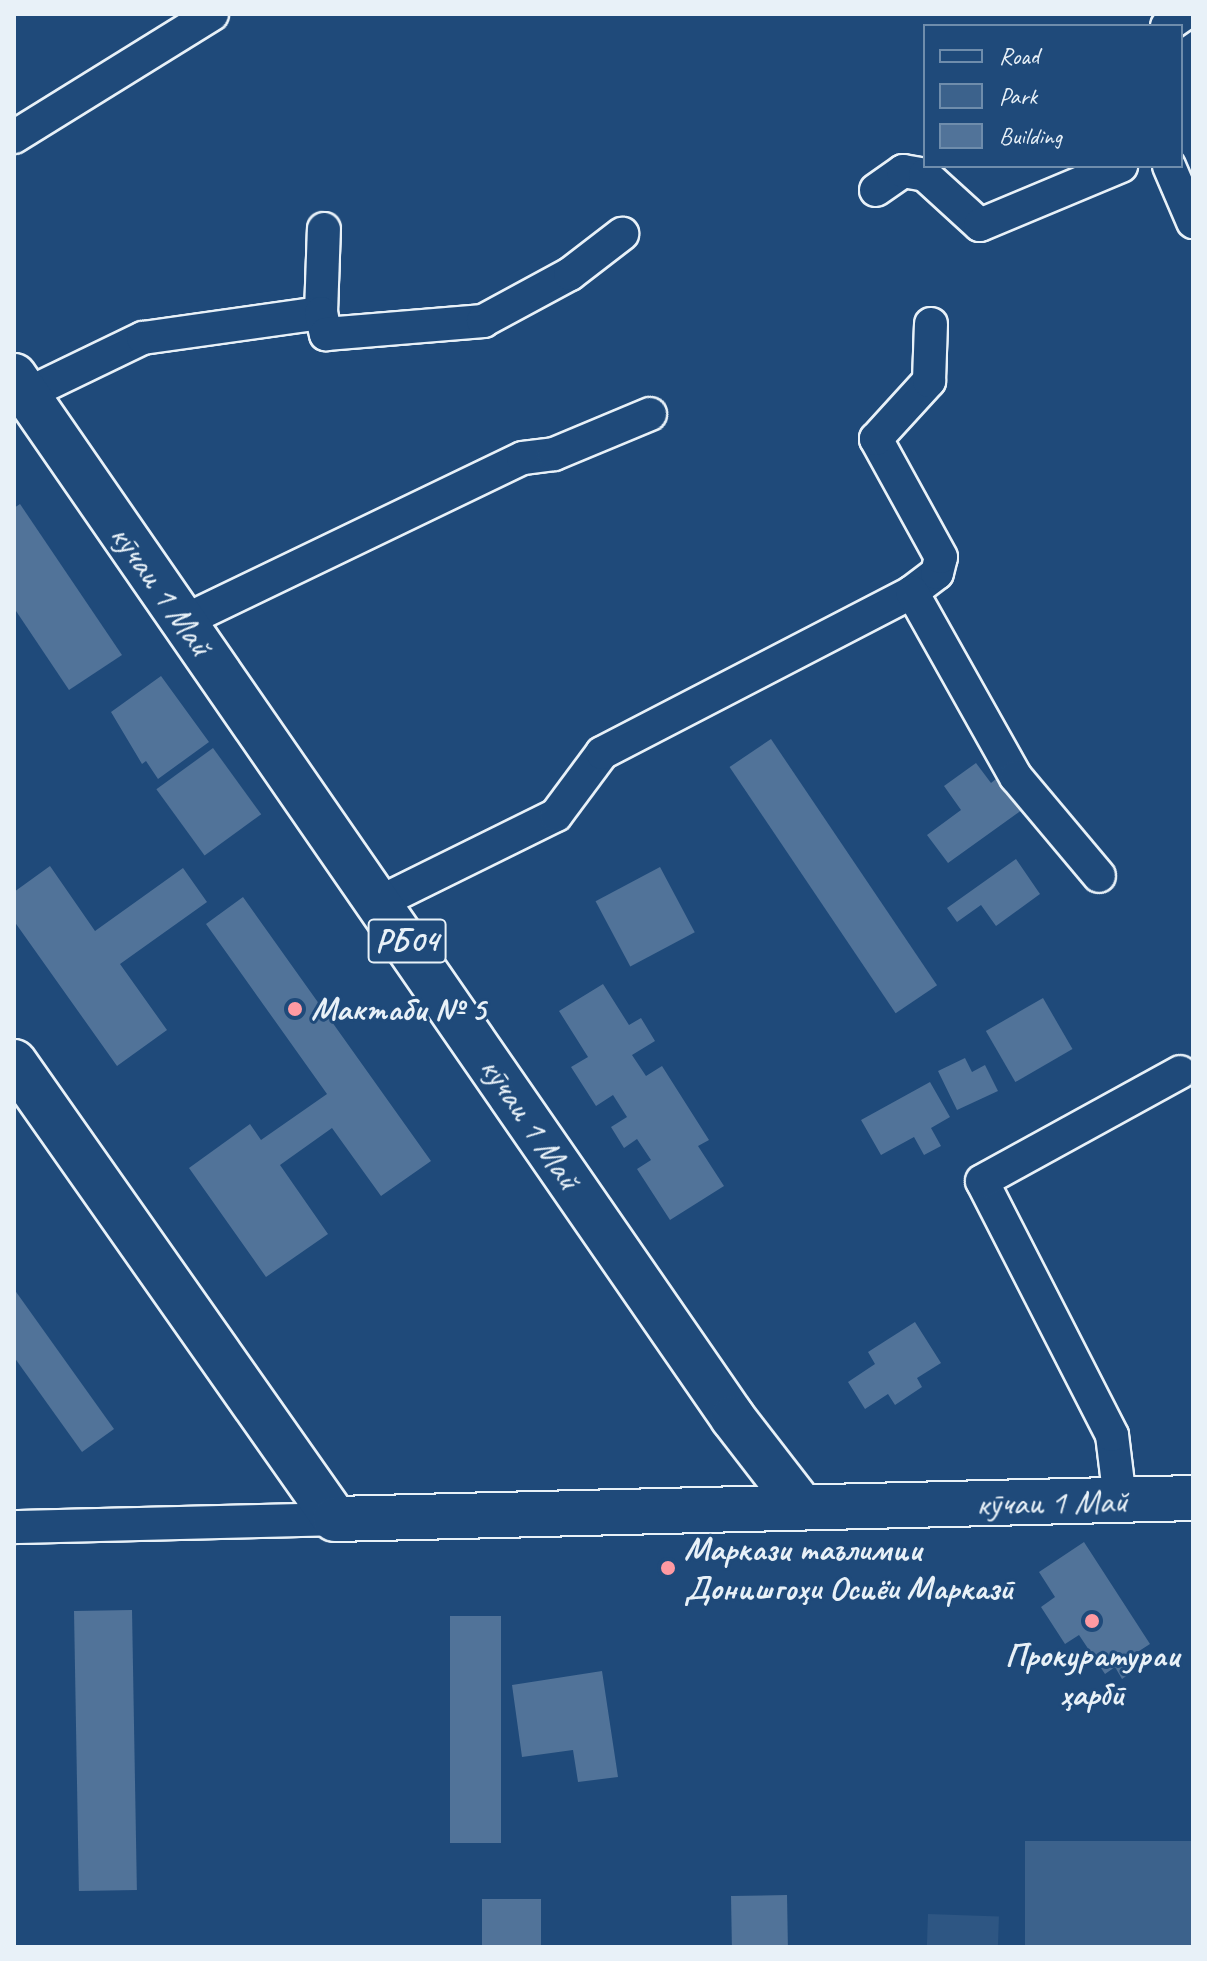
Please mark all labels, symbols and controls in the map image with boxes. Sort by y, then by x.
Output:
legend [923,24,1183,168]
text: Road [999,41,1039,71]
text: Park [999,81,1037,111]
text: Building [999,121,1062,151]
street label: кӯчаи 1 Май [102,516,222,664]
road number: РБ04 [367,913,447,969]
place label: Мактаби № 5 [311,989,485,1029]
marker: Мактаби № 5 [286,1000,304,1018]
street label: кӯчаи 1 Май [472,1049,590,1197]
street label: кӯчаи 1 Май [976,1480,1128,1524]
place label: Маркази таълимии Донишгоҳи Осиёи Марказӣ [684,1528,1010,1608]
marker: Маркази таълимии Донишгоҳи Осиёи Марказӣ [659,1559,677,1577]
marker: Прокуратураи ҳарбӣ [1083,1612,1101,1630]
place label: Прокуратураи ҳарбӣ [1005,1634,1179,1714]

